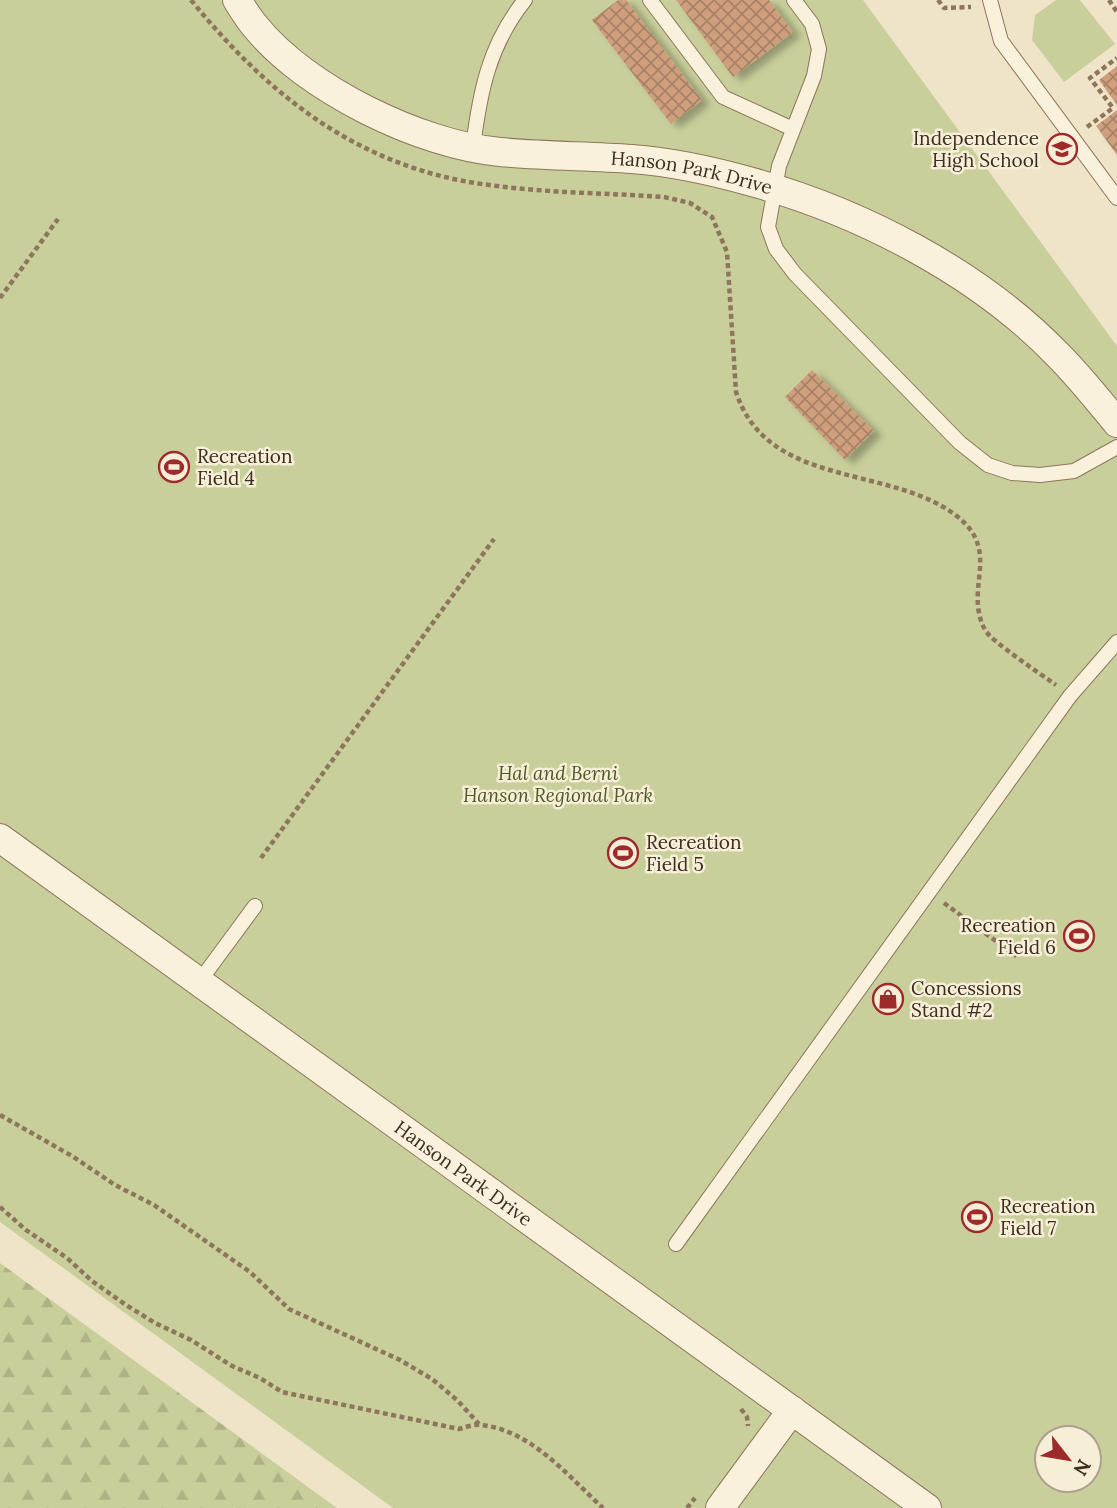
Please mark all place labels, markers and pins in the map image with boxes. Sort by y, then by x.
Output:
place label: Independence High School [913,126,1039,172]
school or university icon: Independence High School [1045,132,1079,166]
place label: Recreation Field 4 [197,444,292,490]
sports icon: Recreation Field 4 [157,450,191,484]
place label: Recreation Field 5 [646,830,741,876]
sports icon: Recreation Field 5 [606,836,640,870]
place label: Recreation Field 6 [961,913,1056,959]
sports icon: Recreation Field 6 [1062,919,1096,953]
place label: Concessions Stand #2 [911,976,1022,1022]
shop icon: Concessions Stand #2 [871,982,905,1016]
place label: Recreation Field 7 [1000,1194,1095,1240]
sports icon: Recreation Field 7 [960,1200,994,1234]

